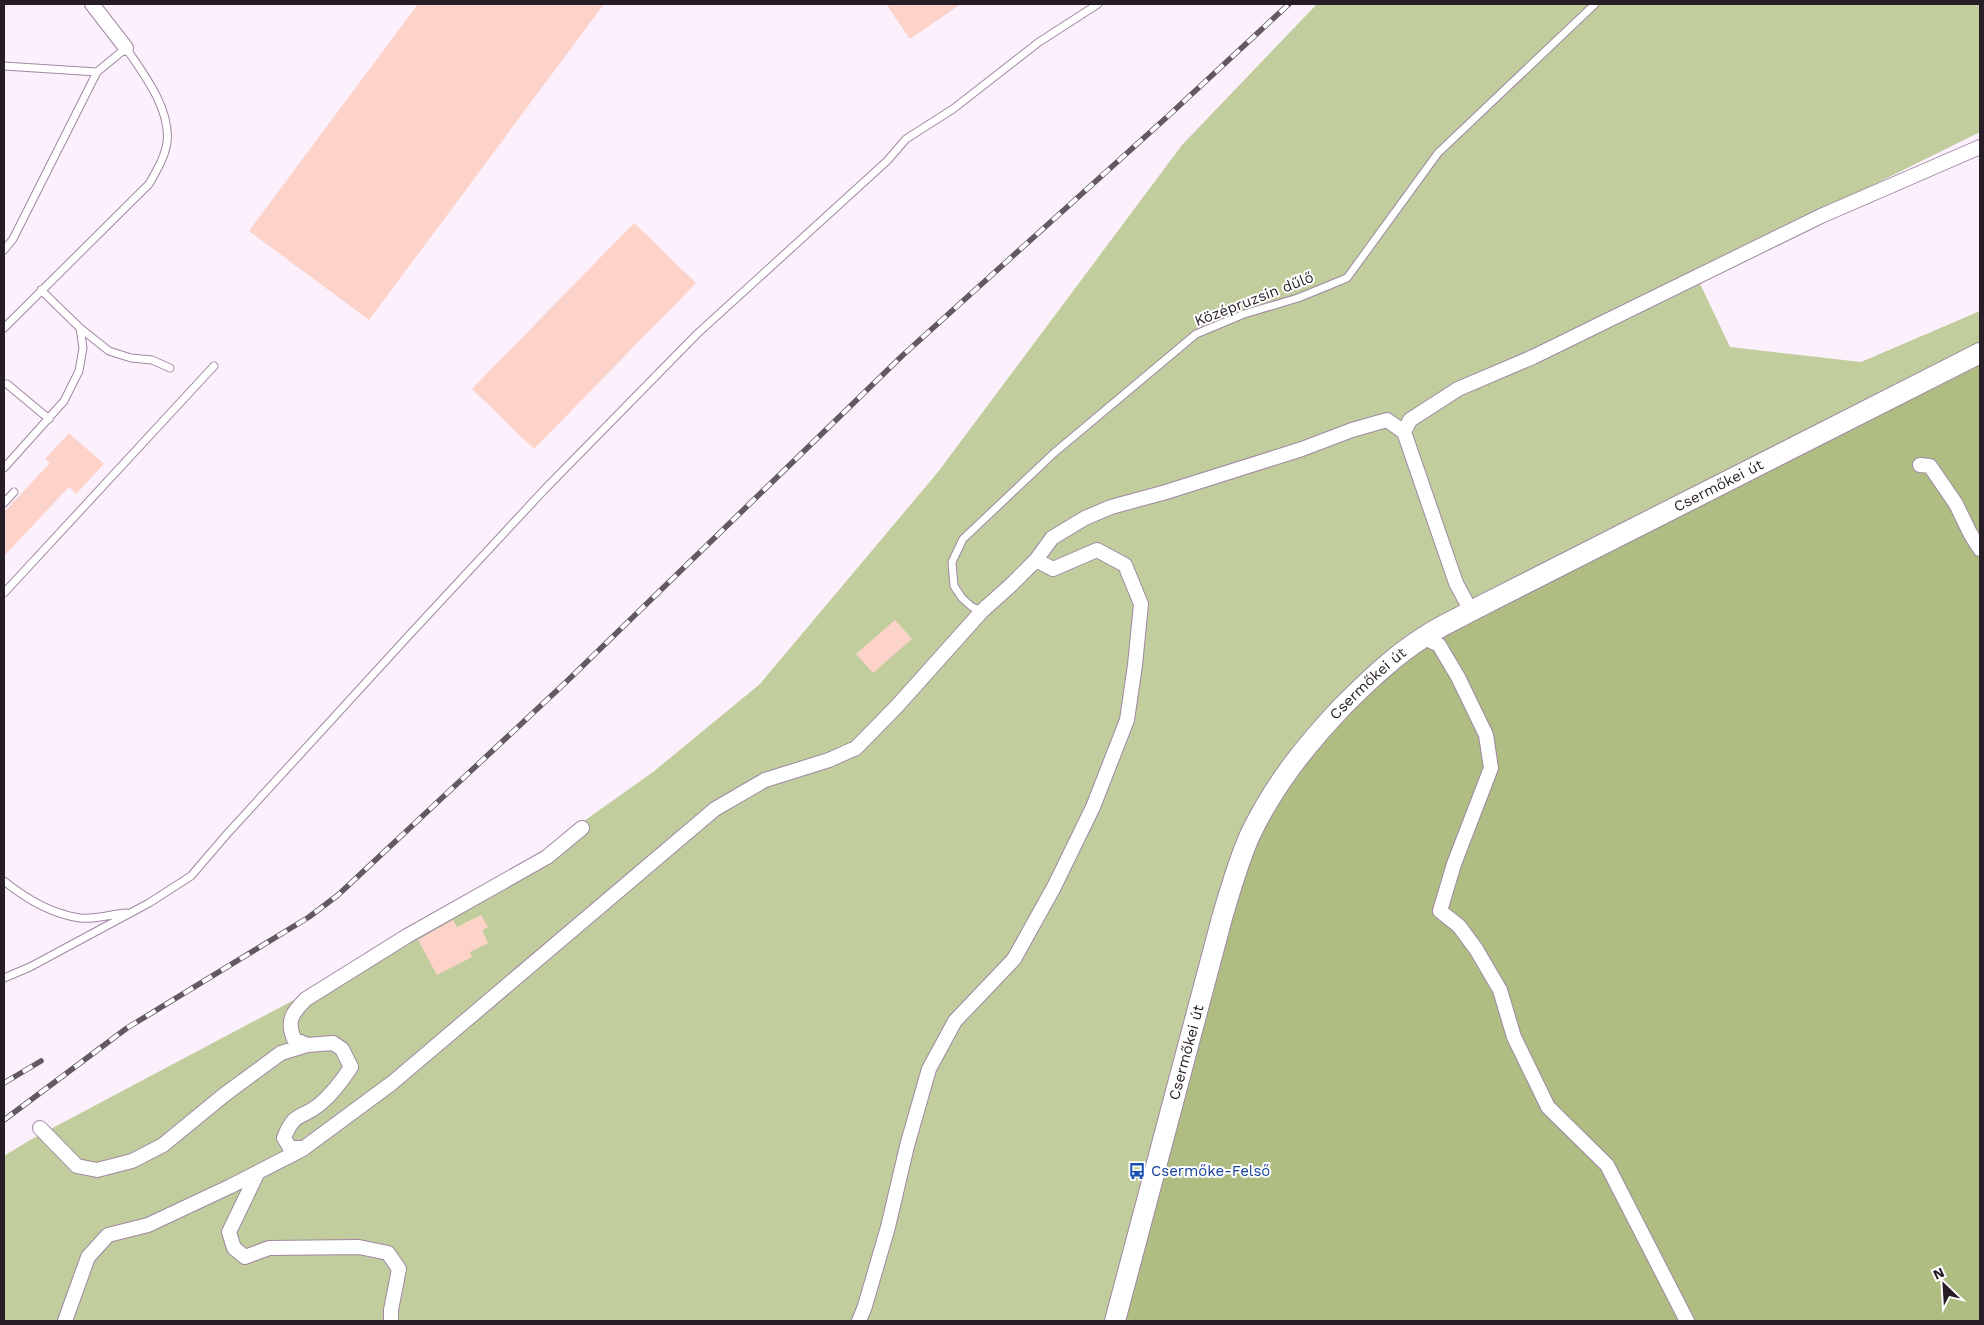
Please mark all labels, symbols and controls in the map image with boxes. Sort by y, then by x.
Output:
street label: Középruzsin dűlő [1192,268,1316,330]
street label: Csermőkei út [1671,455,1767,516]
street label: Csermőkei út [1326,643,1410,723]
street label: Csermőkei út [1165,1002,1208,1102]
bus stop icon: Csermőke-Felső [1127,1161,1147,1181]
place label: Csermőke-Felső [1151,1162,1270,1180]
north arrow [1919,1260,1969,1310]
text: N [1930,1264,1947,1283]

